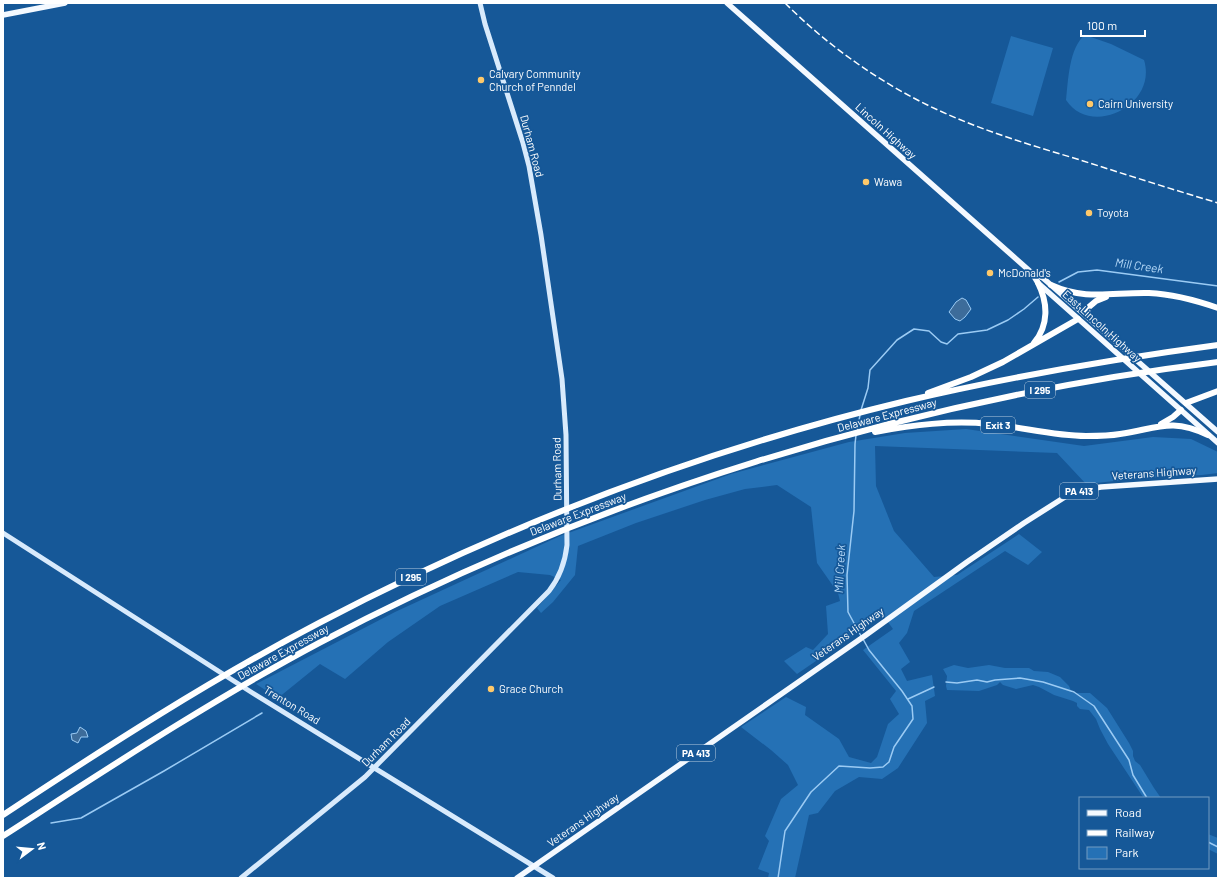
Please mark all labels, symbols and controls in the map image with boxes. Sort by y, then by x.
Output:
scale bar [1081,12,1145,38]
text: 100 m [1087,18,1117,32]
place label: Calvary Community Church of Penndel [489,67,581,93]
marker: Calvary Community Church of Penndel [476,75,486,85]
place label: Cairn University [1098,97,1173,110]
marker: Cairn University [1085,99,1095,109]
street label: Lincoln Highway [853,100,919,161]
street label: Durham Road [518,113,547,178]
place label: Wawa [874,175,902,188]
marker: Wawa [861,177,871,187]
place label: Toyota [1097,206,1129,219]
marker: Toyota [1084,208,1094,218]
water label: Mill Creek [1114,255,1164,275]
place label: McDonald's [998,266,1051,279]
marker: McDonald's [985,268,995,278]
street label: East Lincoln Highway [1060,287,1144,364]
road number: I 295 [1025,382,1055,398]
street label: Delaware Expressway [836,395,938,434]
road number: Exit 3 [981,417,1015,433]
street label: Durham Road [549,437,564,501]
street label: Veterans Highway [1111,463,1197,482]
road number: PA 413 [1060,483,1098,499]
street label: Delaware Expressway [528,489,628,538]
water label: Mill Creek [831,544,847,594]
road number: I 295 [396,569,426,585]
street label: Veterans Highway [809,604,886,663]
street label: Delaware Expressway [235,621,331,682]
place label: Grace Church [499,682,563,695]
street label: Trenton Road [262,683,323,727]
marker: Grace Church [486,684,496,694]
street label: Durham Road [359,715,413,769]
road number: PA 413 [677,745,715,761]
street label: Veterans Highway [544,790,621,849]
legend [1079,797,1209,869]
text: Road [1115,805,1142,819]
text: Railway [1115,825,1155,839]
north arrow [12,829,52,869]
text: N [35,841,49,851]
text: Park [1115,845,1139,859]

